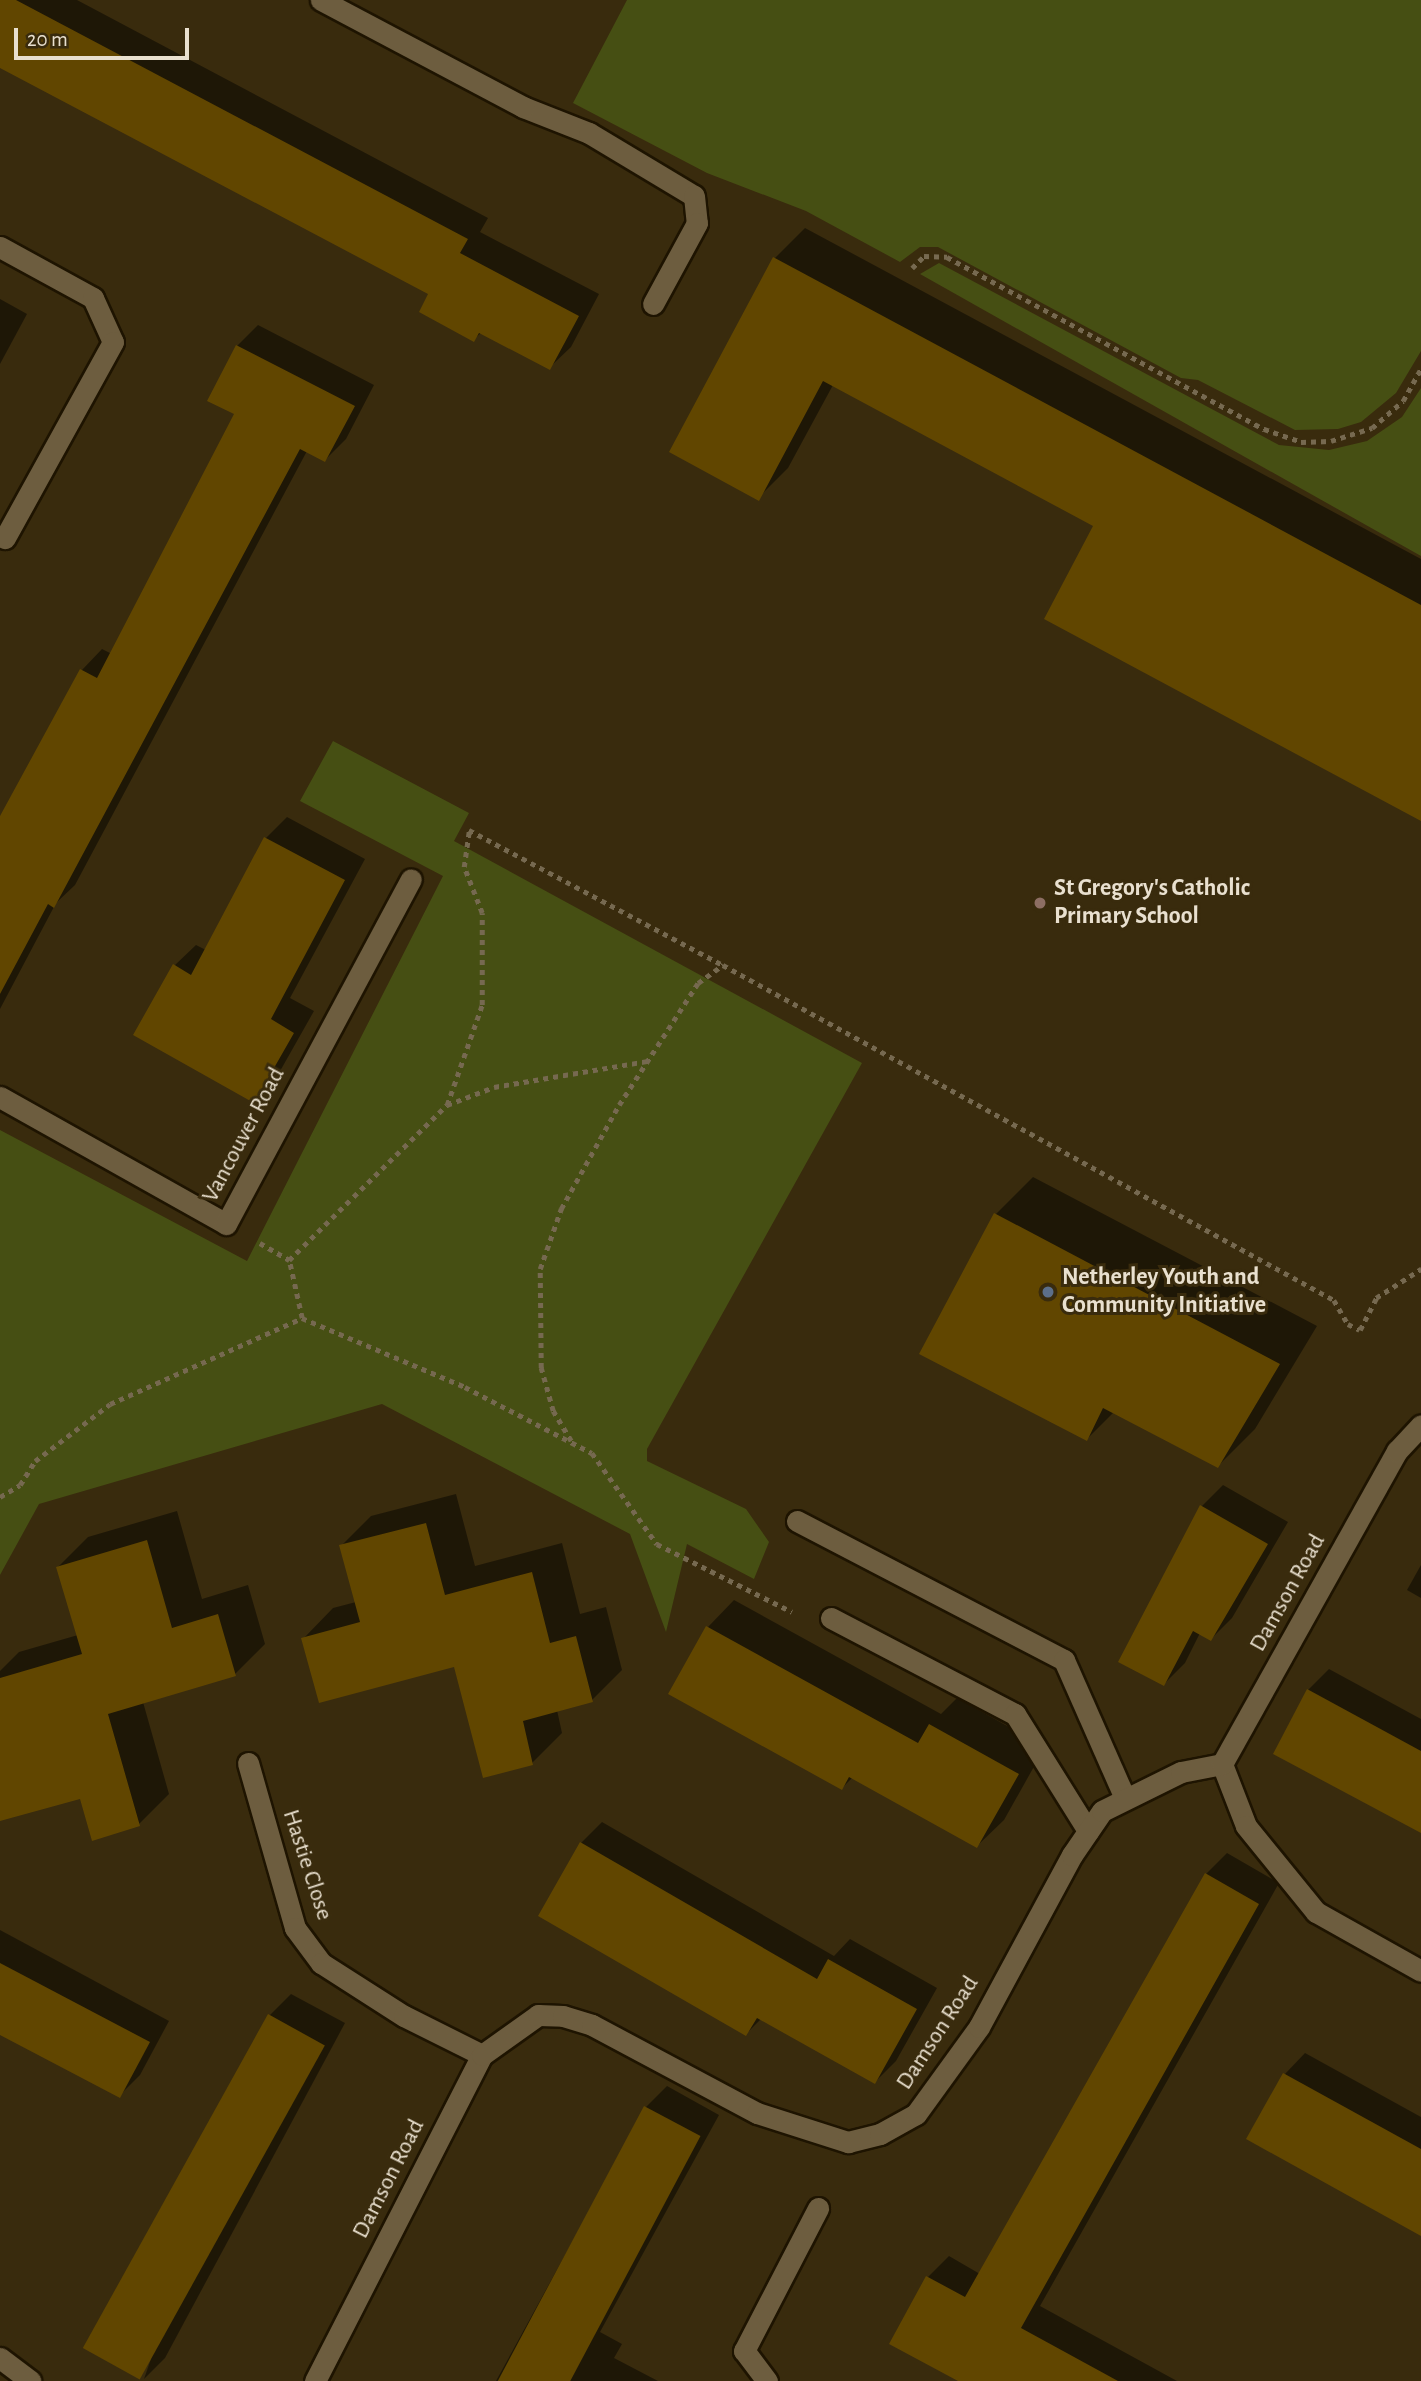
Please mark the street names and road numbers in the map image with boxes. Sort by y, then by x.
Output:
street label: Vancouver Road [196,1063,292,1207]
street label: Damson Road [1244,1529,1332,1657]
street label: Hastie Close [276,1806,338,1924]
street label: Damson Road [891,1971,985,2095]
street label: Damson Road [347,2115,431,2243]

